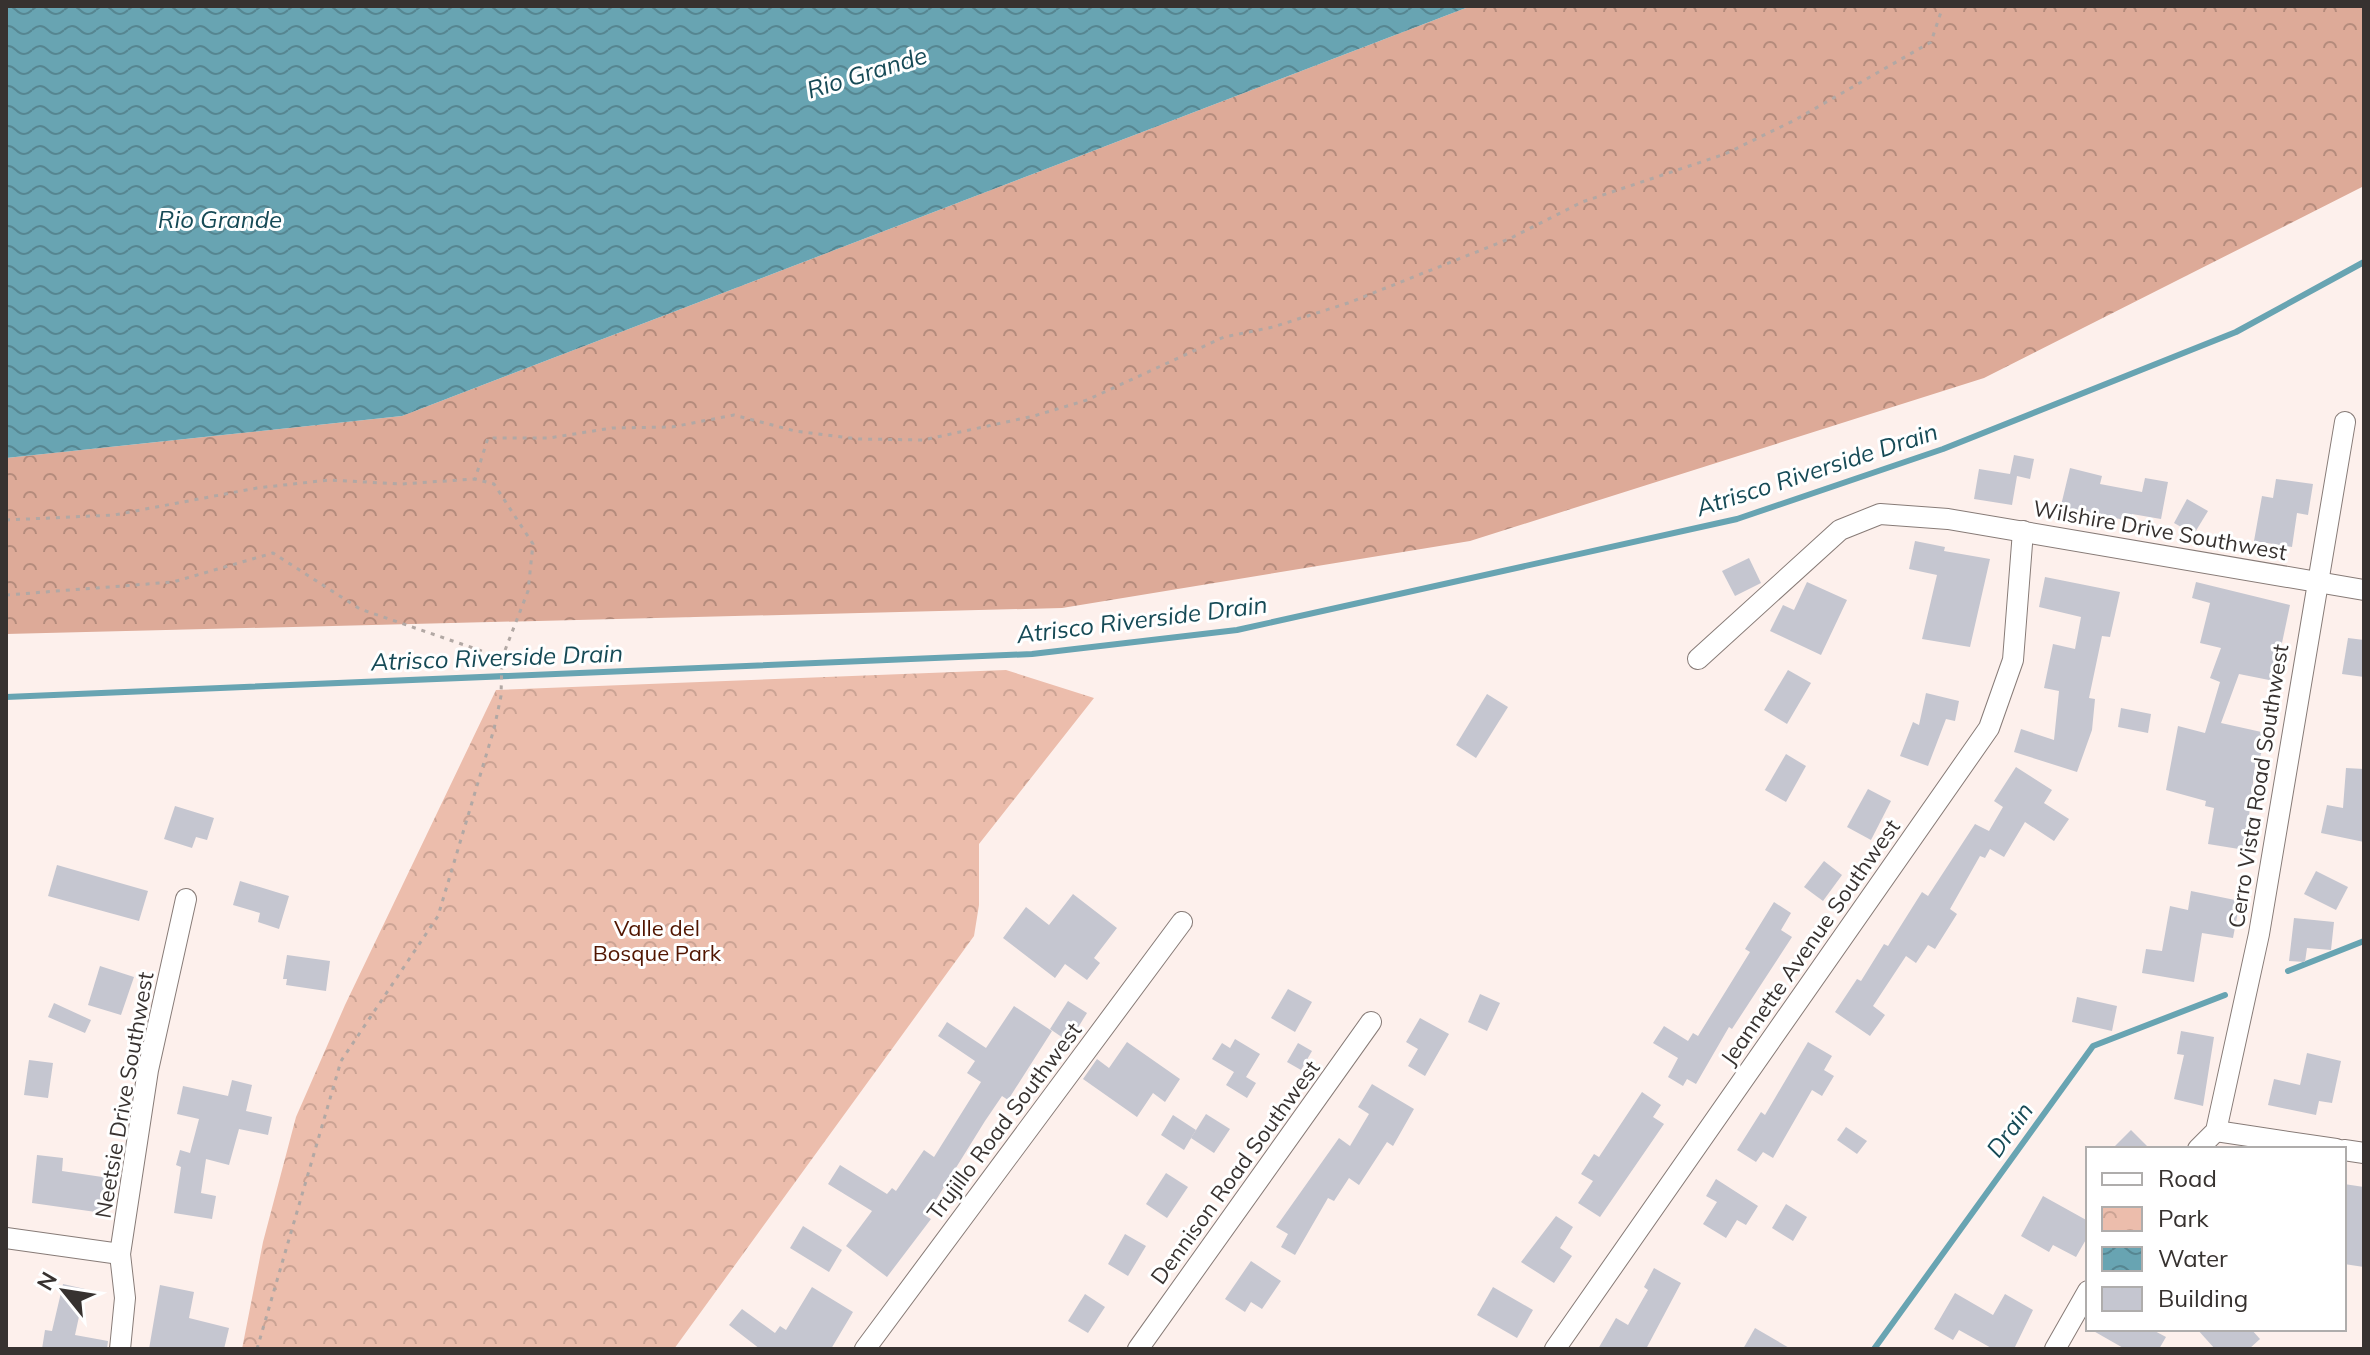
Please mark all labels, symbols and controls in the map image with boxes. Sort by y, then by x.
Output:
water label: Rio Grande [803,40,931,105]
water label: Rio Grande [158,204,282,234]
water label: Atrisco Riverside Drain [1691,416,1941,523]
street label: Wilshire Drive Southwest [2031,494,2289,566]
water label: Atrisco Riverside Drain [1014,589,1269,649]
water label: Atrisco Riverside Drain [369,638,624,676]
street label: Cerro Vista Road Southwest [2222,642,2294,930]
street label: Jeannette Avenue Southwest [1714,813,1906,1070]
park label: Valle del Bosque Park [593,914,722,967]
street label: Neetsie Drive Southwest [89,969,160,1220]
street label: Trujillo Road Southwest [921,1016,1088,1225]
street label: Dennison Road Southwest [1144,1054,1326,1289]
water label: Drain [1979,1096,2039,1163]
legend [2086,1147,2346,1331]
text: Road [2158,1163,2217,1193]
text: Park [2158,1203,2209,1233]
text: Water [2158,1243,2228,1273]
north arrow [24,1251,104,1331]
text: N [30,1267,63,1295]
text: Building [2158,1283,2248,1313]

